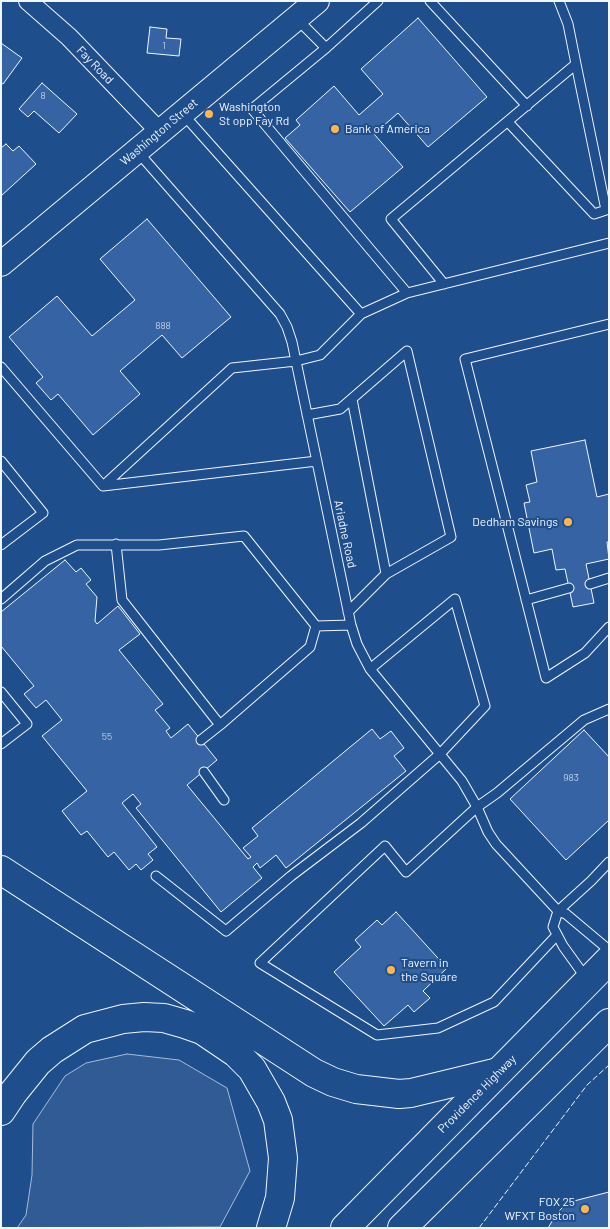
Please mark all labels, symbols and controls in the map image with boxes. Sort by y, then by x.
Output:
house number: 1 [162,40,166,52]
street label: Fay Road [74,43,116,87]
house number: 8 [40,90,46,102]
street label: Washington Street [117,95,201,169]
place label: Washington St opp Fay Rd [219,100,289,128]
marker: Washington St opp Fay Rd [203,108,215,120]
place label: Bank of America [345,122,430,136]
marker: Bank of America [329,123,341,135]
house number: 888 [155,320,171,332]
street label: Ariadne Road [331,499,359,569]
place label: Dedham Savings [472,515,558,529]
marker: Dedham Savings [562,516,574,528]
house number: 55 [102,731,112,743]
house number: 983 [563,772,579,784]
place label: Tavern in the Square [401,956,457,984]
marker: Tavern in the Square [385,964,397,976]
street label: Providence Highway [435,1052,519,1136]
place label: FOX 25 WFXT Boston [505,1195,575,1223]
marker: FOX 25 WFXT Boston [579,1203,591,1215]

